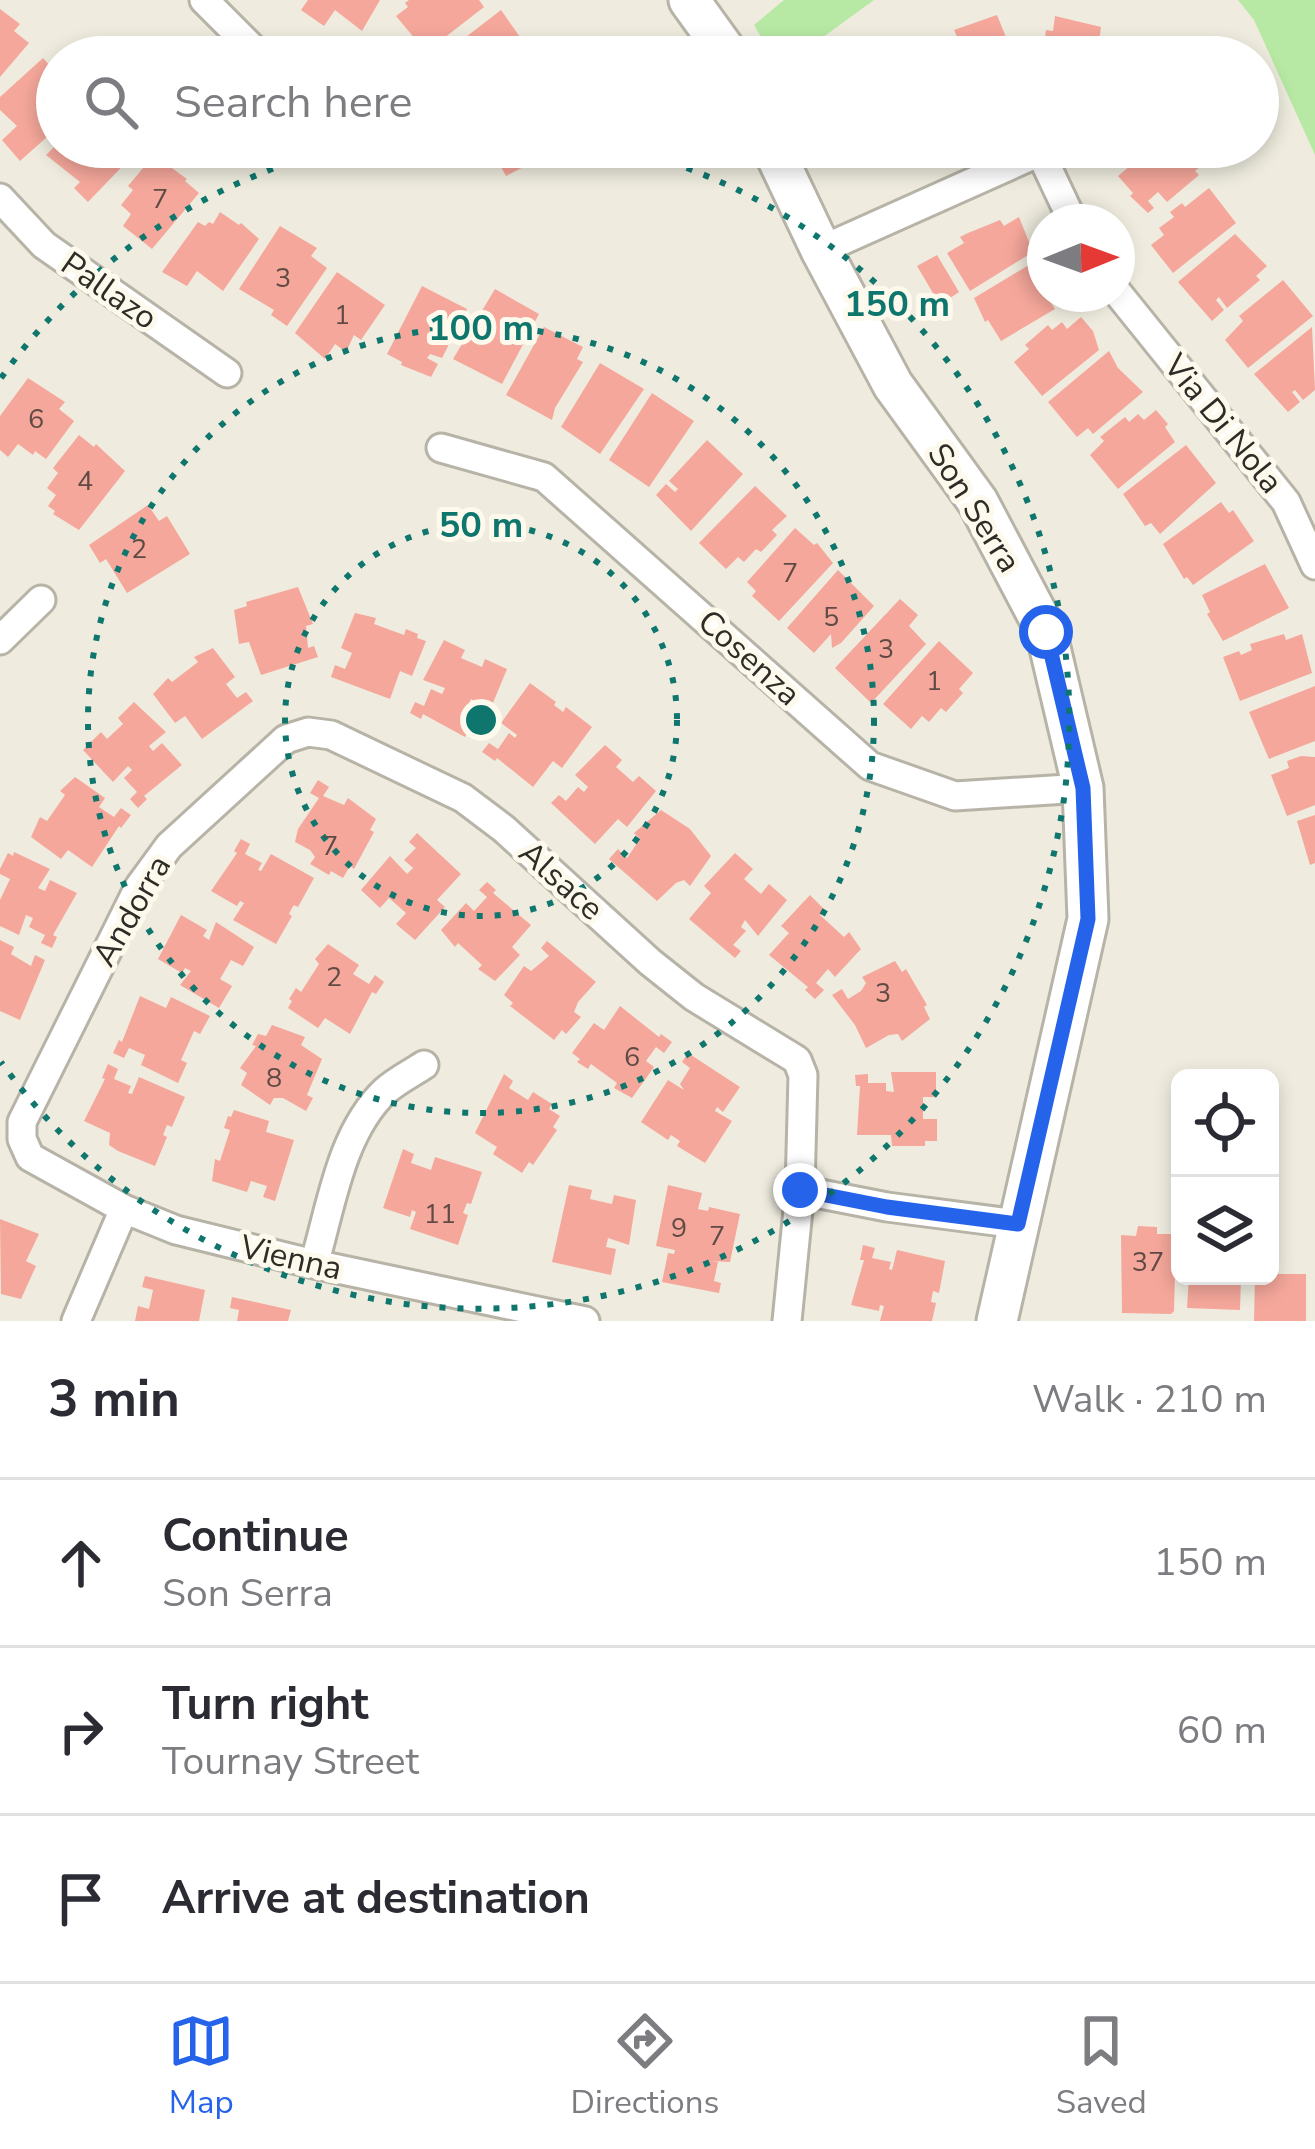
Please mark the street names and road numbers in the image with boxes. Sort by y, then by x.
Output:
street label: Pallazo [52,242,166,340]
street label: Via Di Nola [1152,344,1293,503]
street label: Son Serra [917,435,1031,581]
street label: Cosenza [688,600,810,716]
street label: Alsace [509,831,613,931]
street label: Andorra [82,847,182,975]
street label: Vienna [235,1224,346,1292]

